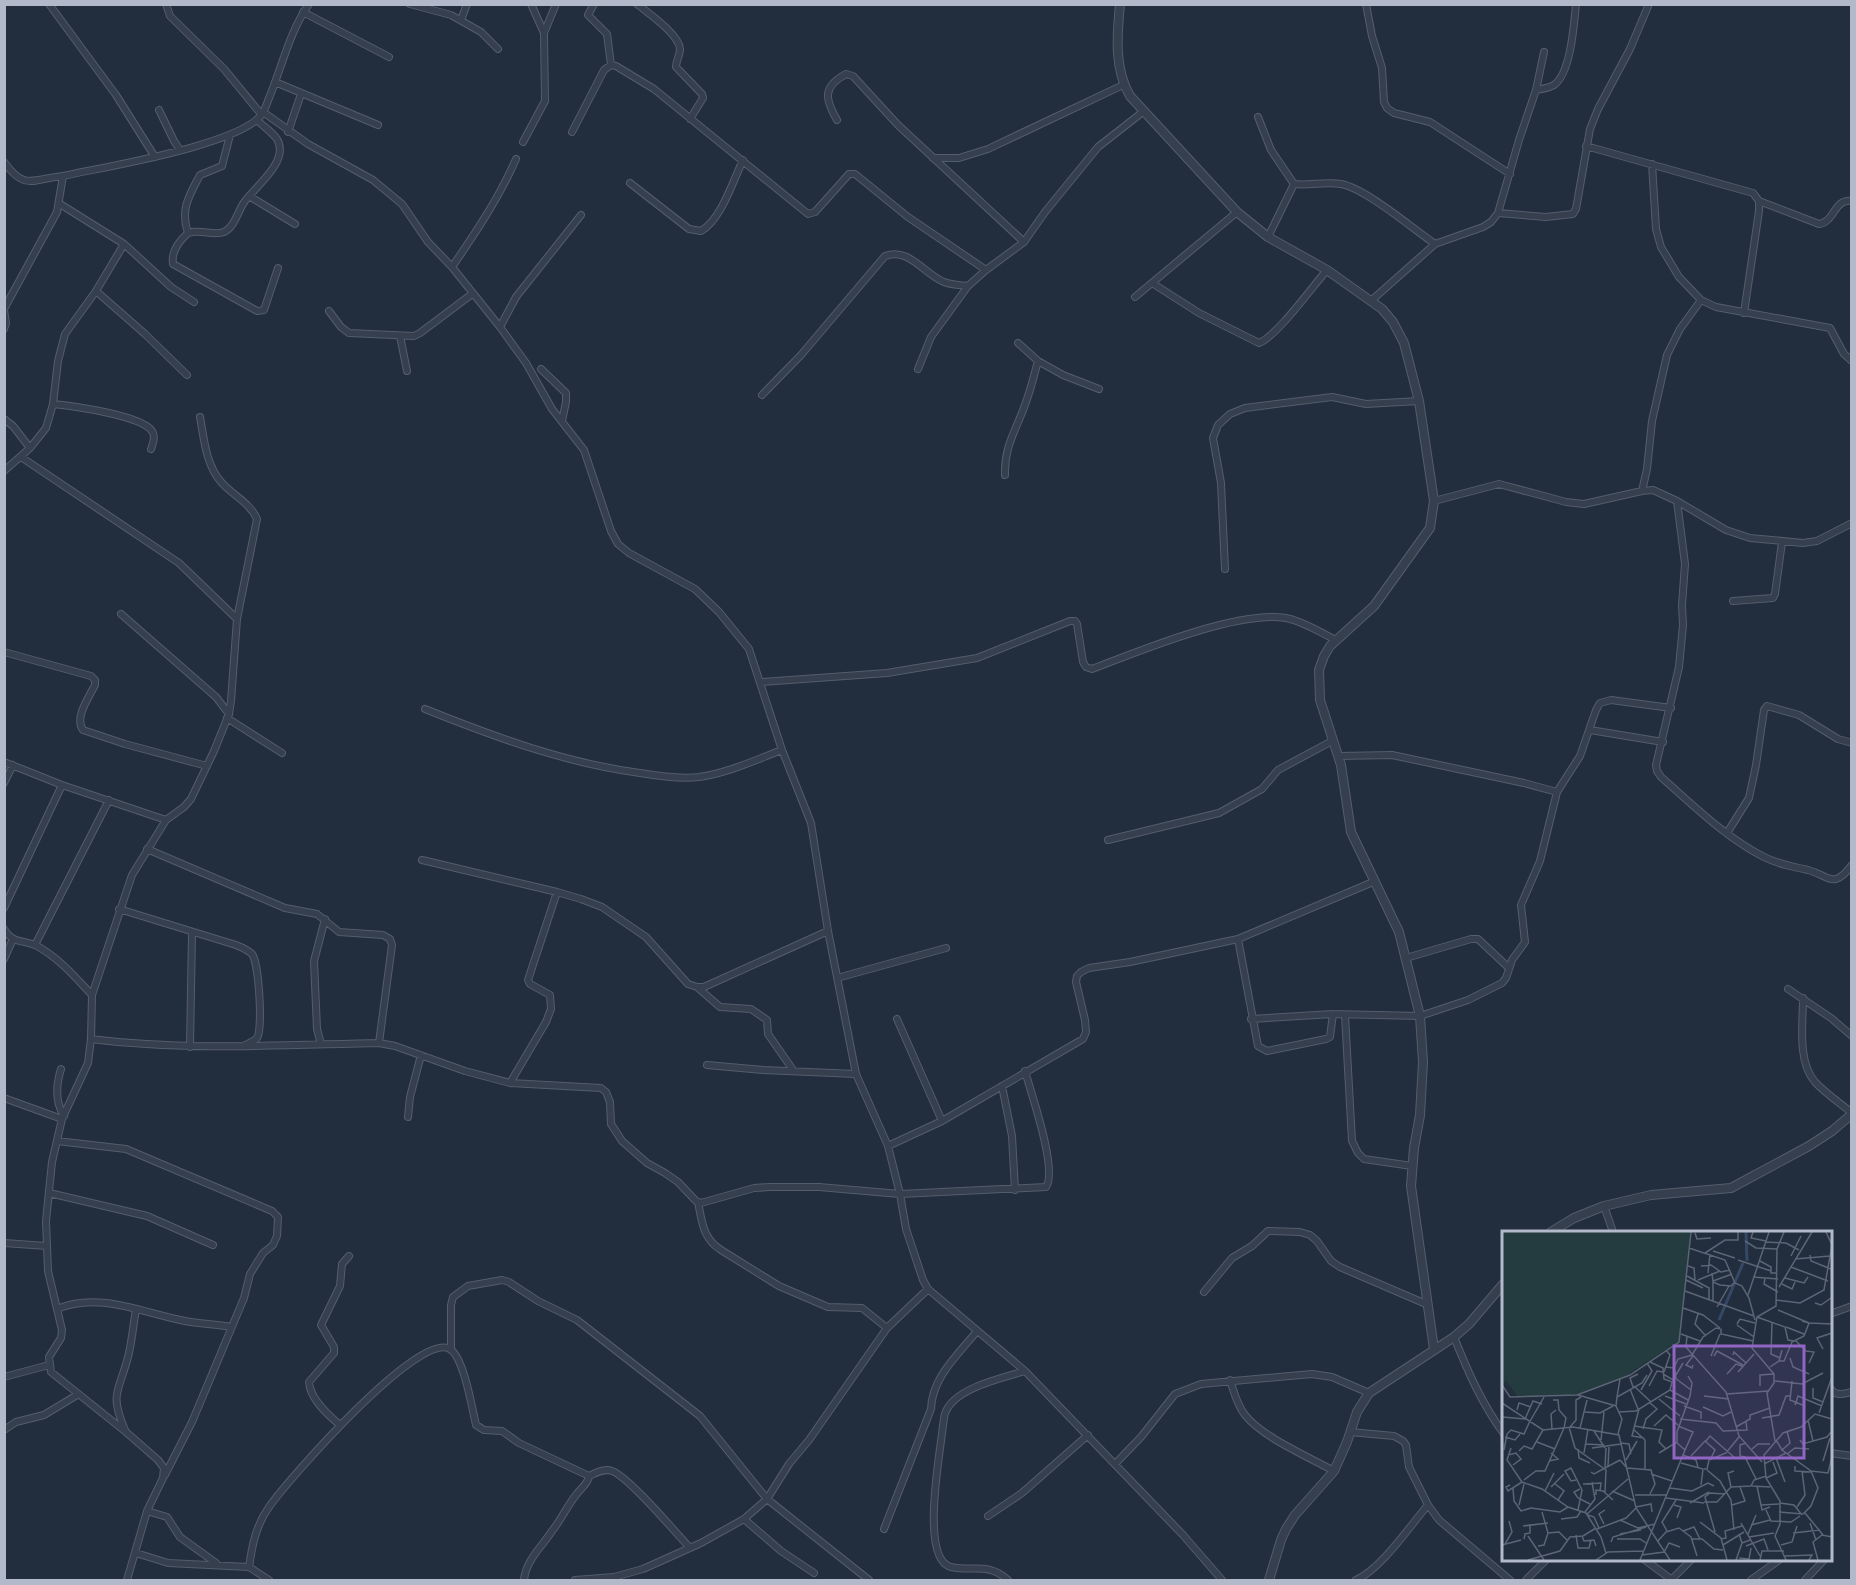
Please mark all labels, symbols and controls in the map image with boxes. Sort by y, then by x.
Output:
inset map [1502,1231,1832,1561]

